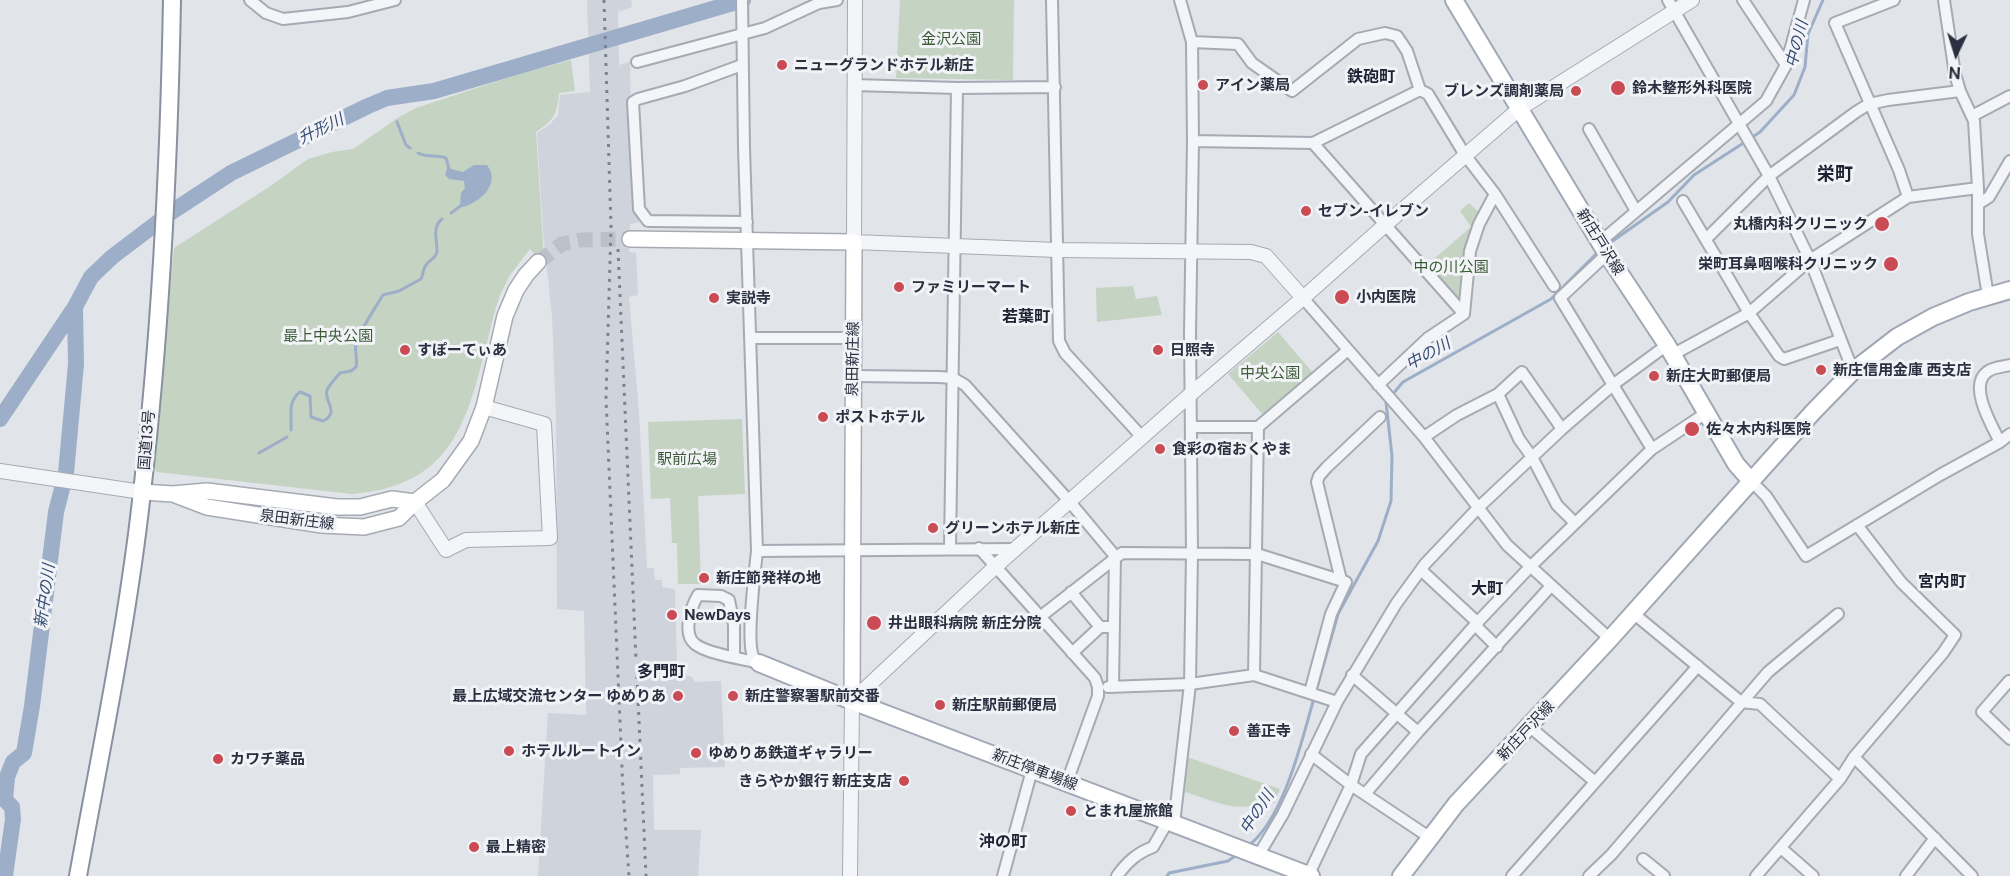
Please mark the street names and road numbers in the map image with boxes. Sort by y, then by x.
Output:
street label: 新庄戸沢線 [1572,205,1628,279]
street label: 泉田新庄線 [843,321,863,397]
street label: 国道13号 [135,409,159,471]
street label: 泉田新庄線 [259,506,335,534]
street label: 新庄戸沢線 [1494,697,1558,765]
street label: 新庄停車場線 [990,745,1080,795]

